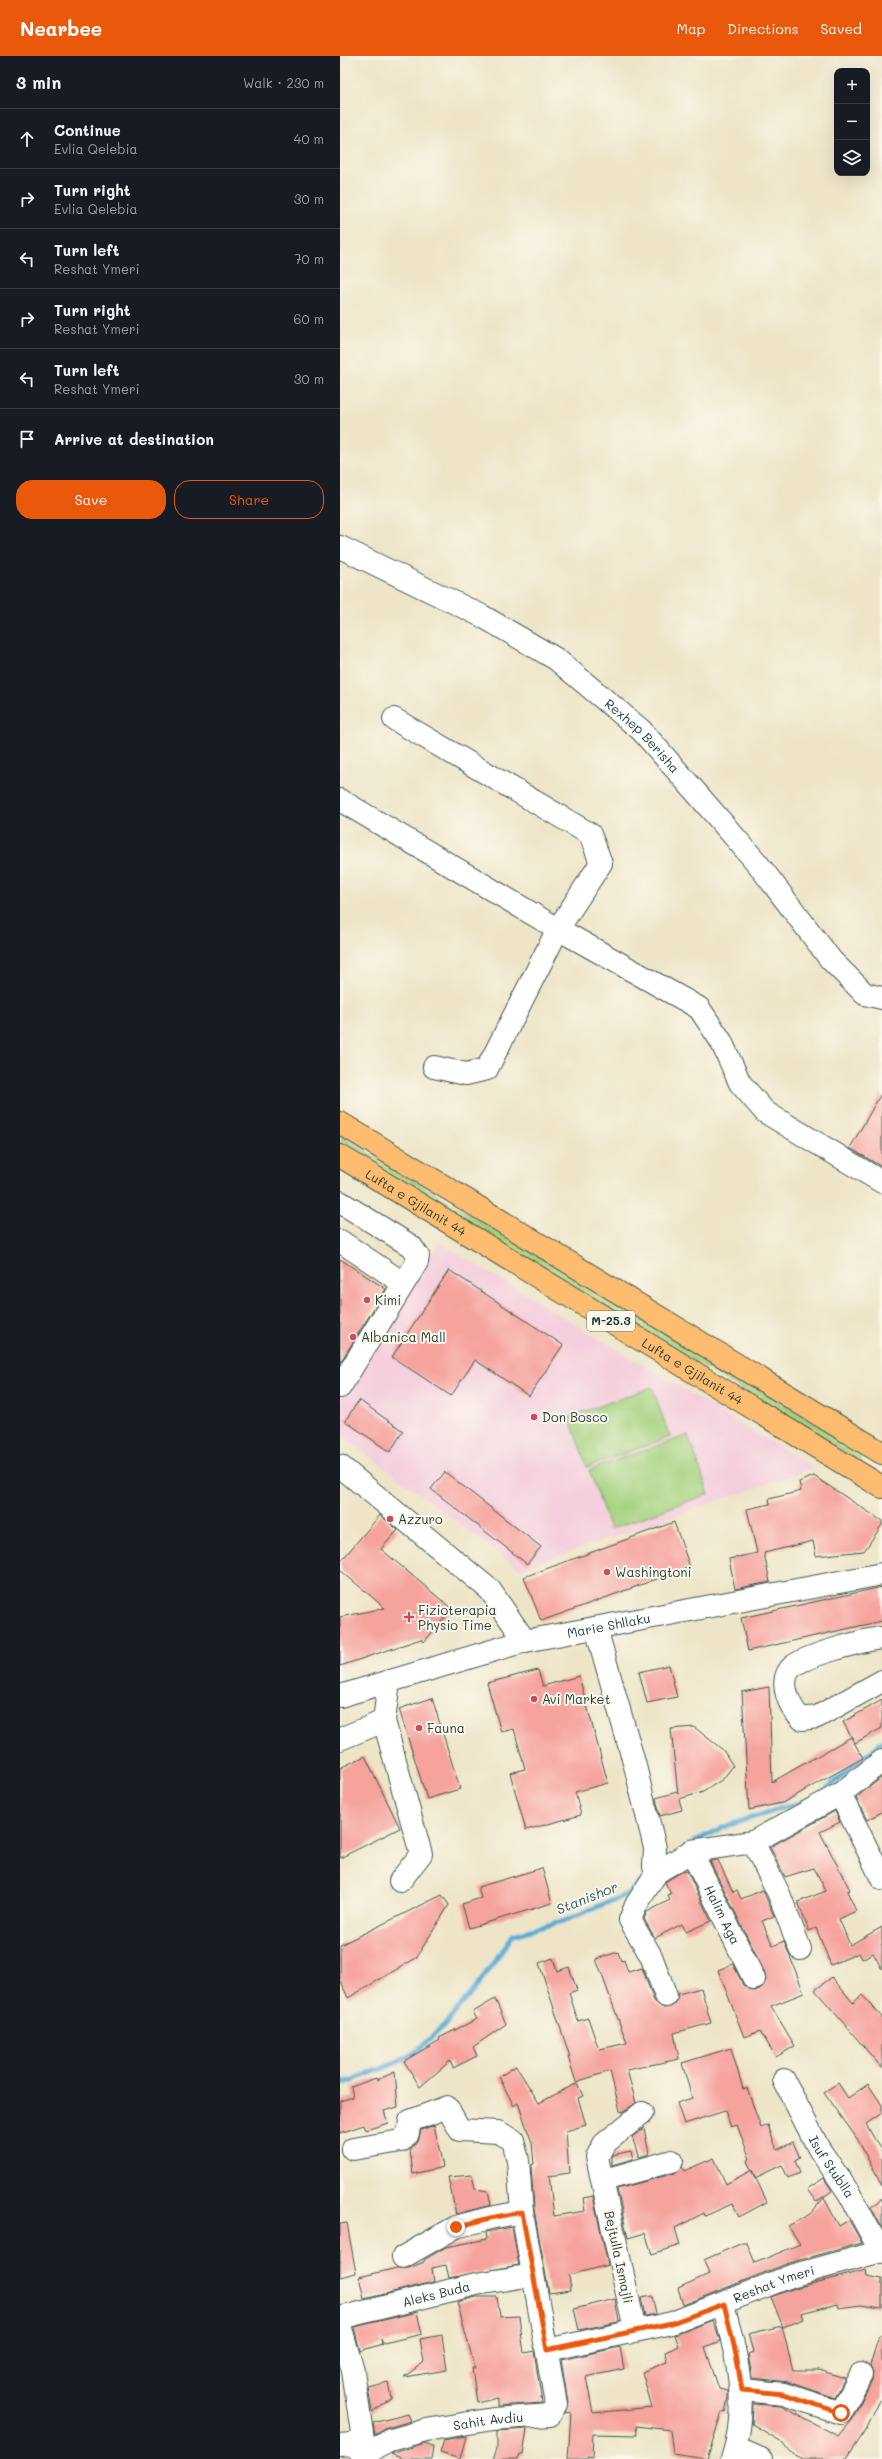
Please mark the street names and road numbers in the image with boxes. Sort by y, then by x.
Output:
street label: Rexhep Berisha [601,694,684,776]
street label: Lufta e Gjilanit 44 [363,1165,470,1239]
road number: M-25.3 [587,1311,635,1331]
street label: Lufta e Gjilanit 44 [639,1334,747,1408]
street label: Marie Shllaku [565,1609,652,1641]
street label: Halim Aga [701,1882,745,1947]
street label: Isuf Stublla [805,2132,859,2200]
street label: Bejtulla Ismajli [601,2209,638,2305]
street label: Reshat Ymeri [730,2261,816,2306]
street label: Aleks Buda [400,2277,472,2310]
street label: Sahit Avdiu [452,2408,524,2433]

